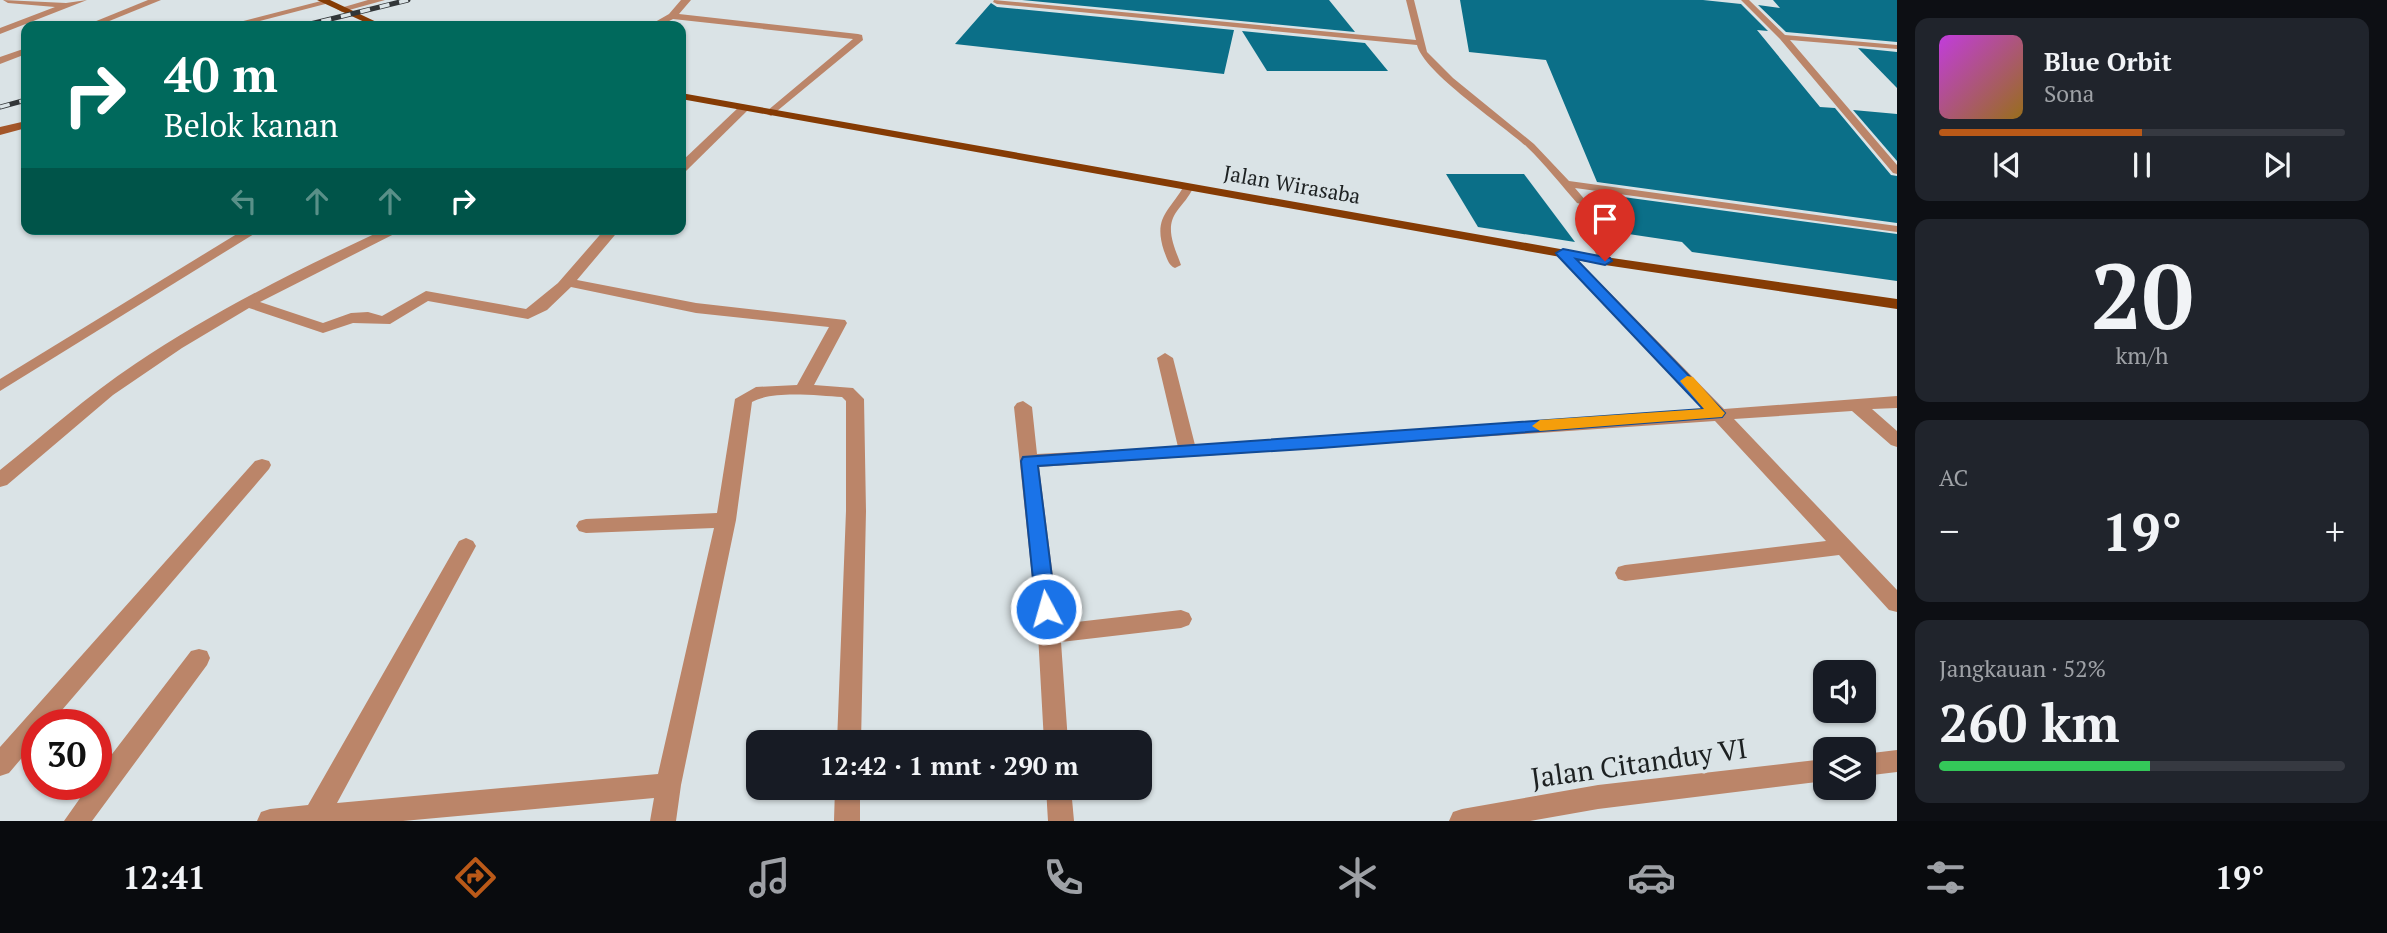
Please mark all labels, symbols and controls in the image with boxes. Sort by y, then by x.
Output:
text: 40 m [164,41,278,106]
text: Blue Orbit [2044,44,2172,78]
icon: right [49,49,140,140]
text: Sona [2044,78,2094,109]
text: Belok kanan [164,104,338,146]
icon: previous [1988,146,2026,184]
icon: pause [2123,146,2161,184]
icon: next [2258,146,2296,184]
street label: Jalan Wirasaba [1221,158,1363,210]
icon: left [225,182,263,220]
icon: ahead [298,182,336,220]
icon: ahead [371,182,409,220]
icon: right [444,182,482,220]
pin [1575,189,1635,261]
icon: arrive [1586,200,1624,238]
text: 20 [2091,234,2193,355]
text: km/h [2115,340,2169,371]
text: AC [1939,462,1968,493]
text: 19° [2102,497,2182,566]
text: − [1939,506,1959,556]
text: + [2325,506,2345,556]
position arrow [1009,572,1083,646]
text: Jangkauan · 52% [1939,653,2106,684]
map controls [1813,660,1876,800]
button: sound [1813,660,1876,723]
text: 260 km [1939,688,2120,757]
speed limit sign: 30 [21,709,112,800]
street label: Jalan Citanduy VI [1528,729,1749,796]
button: layers [1813,737,1876,800]
text: 12:42 · 1 mnt · 290 m [819,748,1079,782]
icon: directions [451,853,500,902]
icon: music [745,853,794,902]
icon: phone [1039,853,1088,902]
icon: climate [1333,853,1382,902]
icon: car [1627,853,1676,902]
icon: filters [1921,853,1970,902]
text: 12:41 [123,856,206,898]
text: 19° [2215,856,2264,898]

